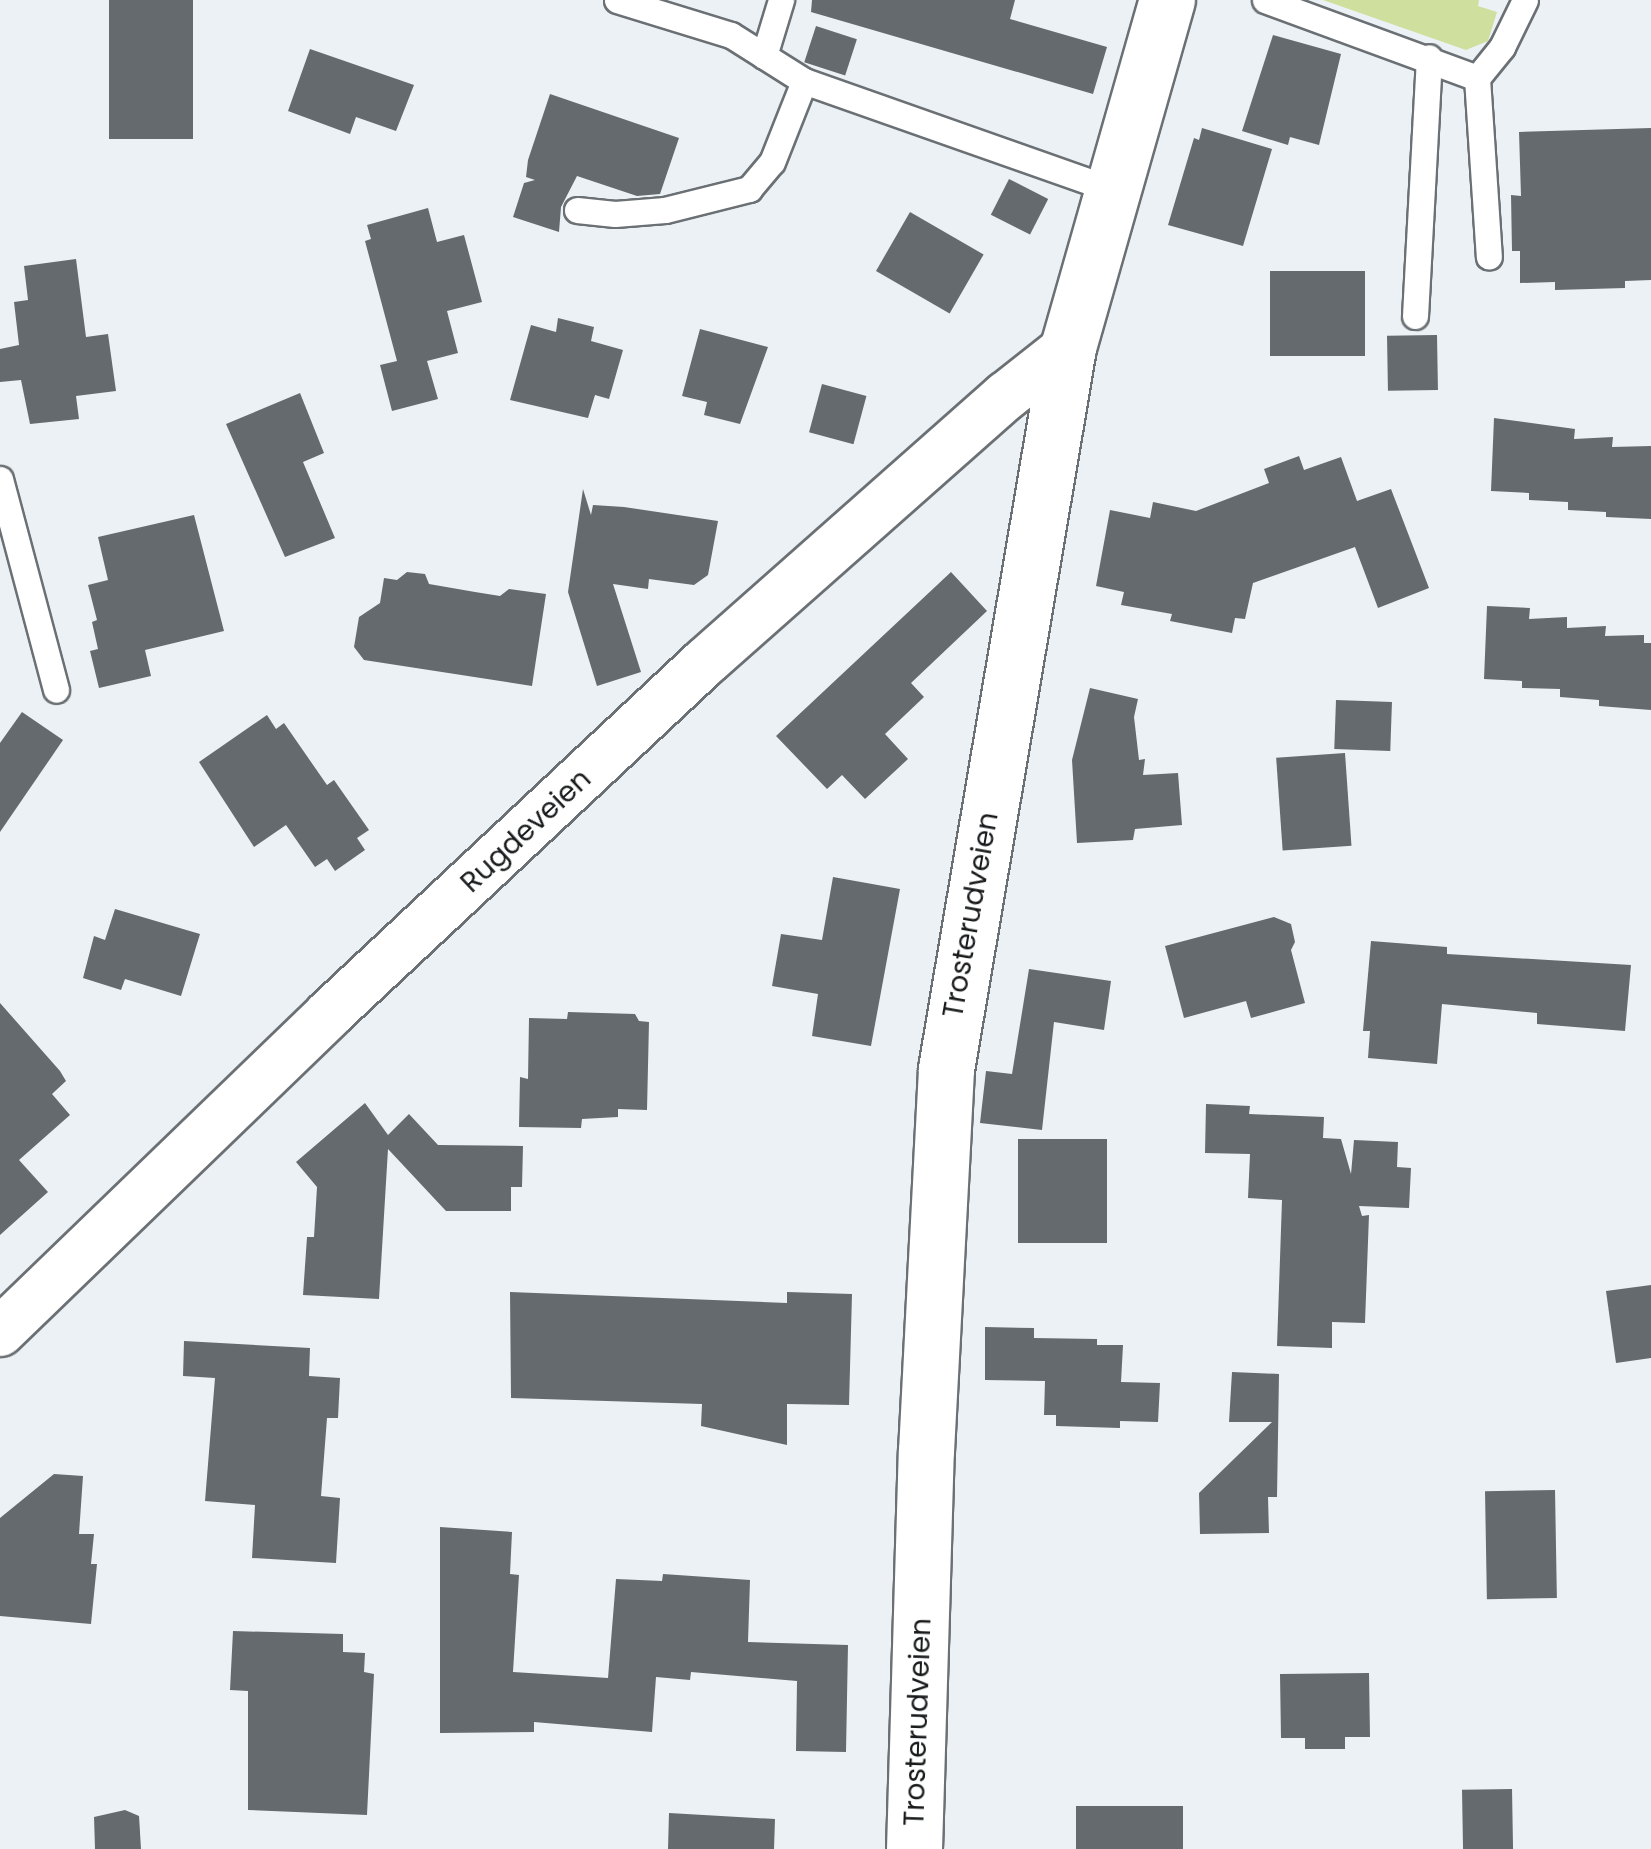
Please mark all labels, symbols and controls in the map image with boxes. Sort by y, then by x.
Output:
street label: Rugdeveien [454,762,598,900]
street label: Trosterudveien [936,810,1006,1020]
street label: Trosterudveien [898,1617,938,1827]

